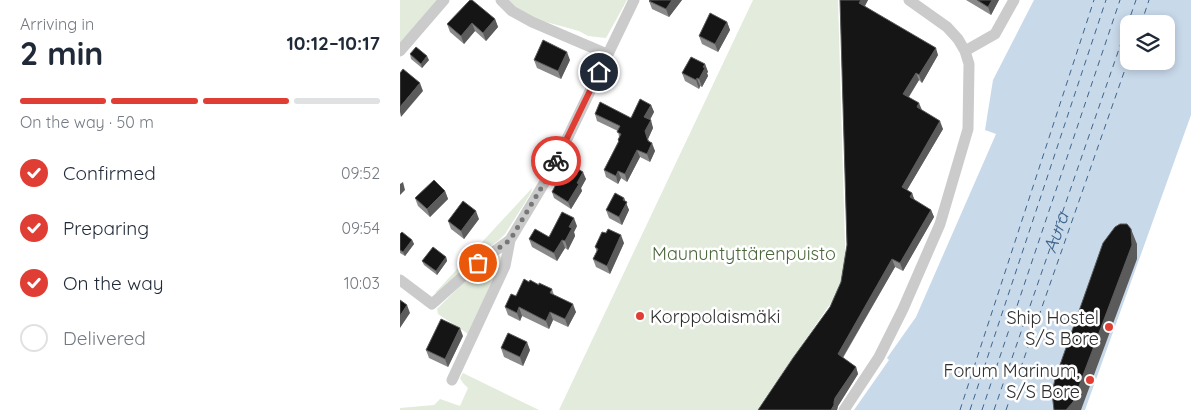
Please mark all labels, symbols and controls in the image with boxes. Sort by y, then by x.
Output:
text: Arriving in [20,14,94,34]
map controls [1120,15,1175,70]
button: layers [1120,15,1175,70]
text: 10:12–10:17 [286,31,380,55]
text: 2 min [20,33,103,73]
pin [578,51,620,93]
icon: home [585,58,613,86]
text: On the way · 50 m [20,112,154,132]
courier [531,136,581,186]
icon: bike [542,147,570,175]
icon: check [20,159,48,187]
text: Confirmed [63,161,156,185]
text: 09:52 [341,163,380,183]
water label: Aura [1037,207,1074,256]
icon: check [20,214,48,242]
text: Preparing [63,216,149,240]
text: 09:54 [341,218,380,238]
pin [457,242,499,284]
park label: Maununtyttärenpuisto [652,242,836,265]
icon: bag [464,249,492,277]
icon: check [20,269,48,297]
text: On the way [63,271,164,295]
text: 10:03 [344,273,380,293]
place label: Korppolaismäki [650,305,780,328]
place label: Ship Hostel S/S Bore [1006,306,1099,350]
marker: Korppolaismäki [634,310,646,322]
marker: Ship Hostel S/S Bore [1103,321,1115,333]
text: Delivered [63,326,146,350]
place label: Forum Marinum, S/S Bore [944,359,1080,403]
marker: Forum Marinum, S/S Bore [1084,374,1096,386]

